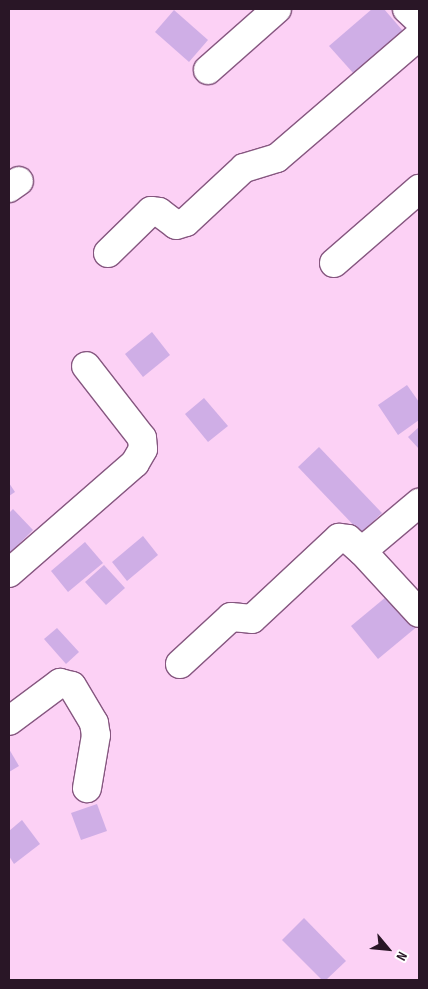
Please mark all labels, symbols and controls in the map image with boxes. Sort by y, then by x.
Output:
north arrow [363,924,413,974]
text: N [392,949,411,964]

